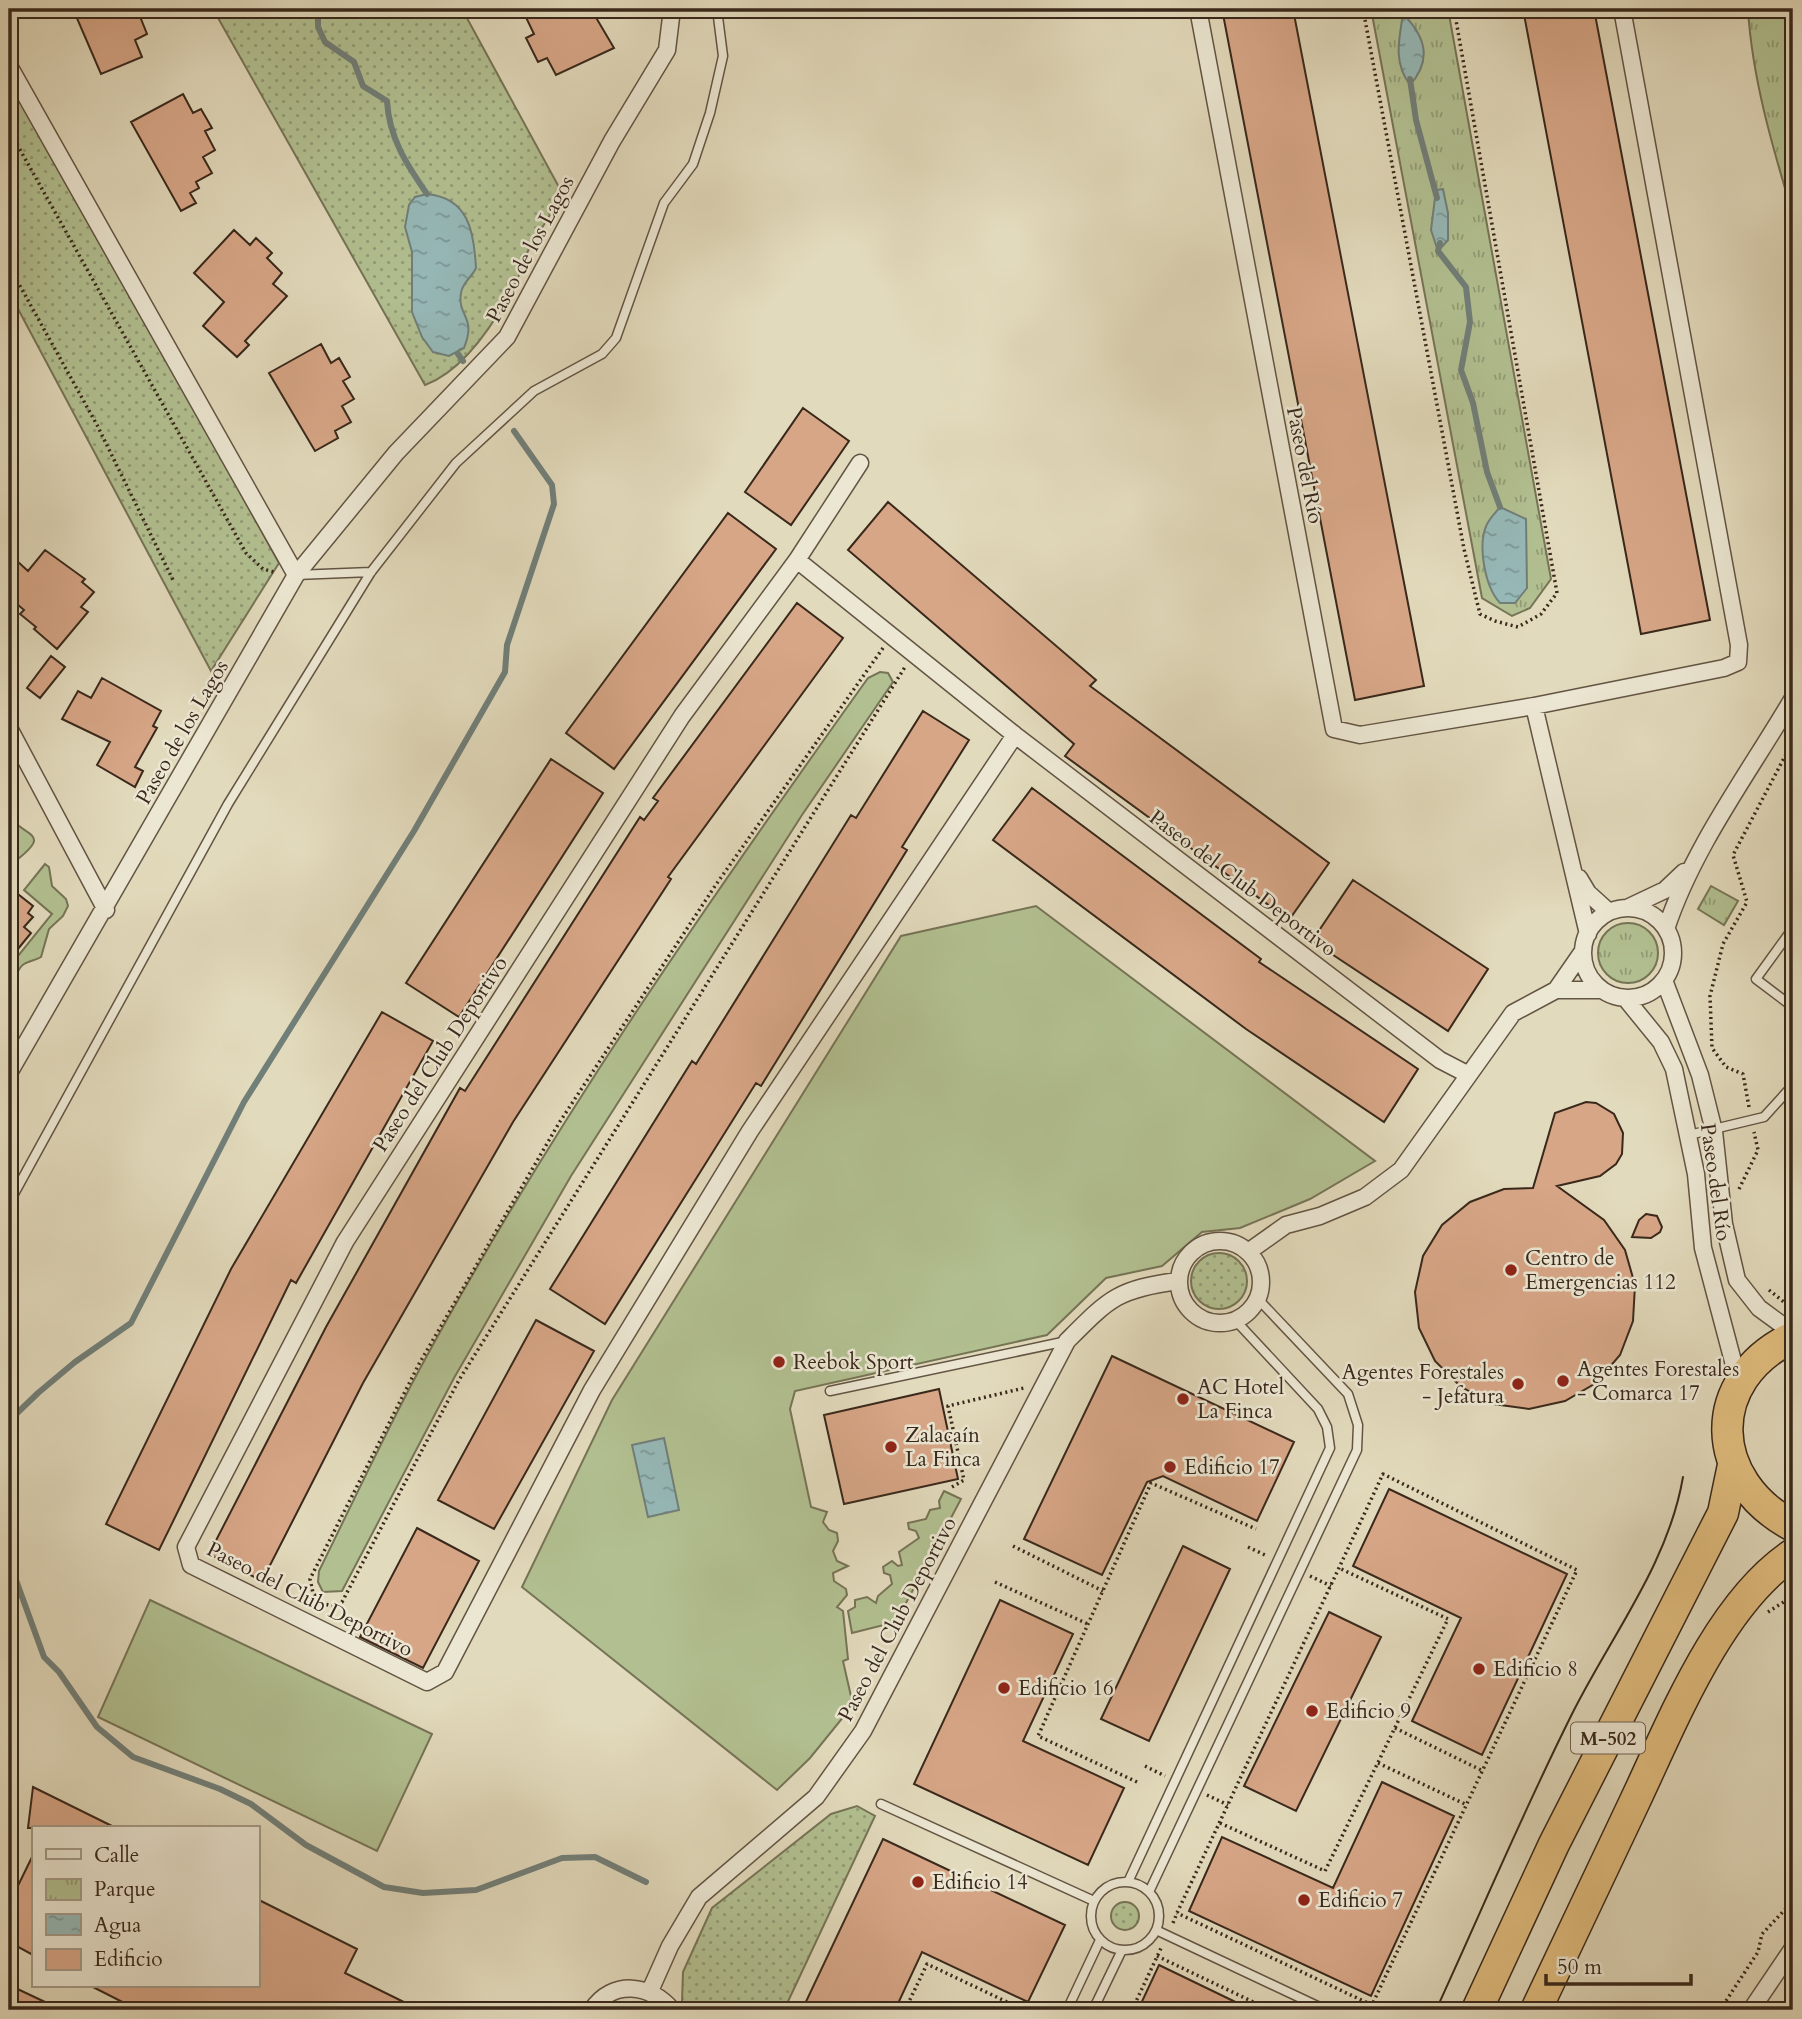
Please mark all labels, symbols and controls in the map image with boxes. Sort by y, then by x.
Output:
street label: Paseo de los Lagos [479,171,581,328]
street label: Paseo del Río [1279,404,1330,526]
street label: Paseo de los Lagos [129,655,236,810]
street label: Paseo del Club Deportivo [1143,803,1342,964]
street label: Paseo del Club Deportivo [366,951,515,1158]
street label: Paseo del Río [1693,1121,1738,1243]
place label: Centro de Emergencias 112 [1525,1244,1676,1297]
marker: Centro de Emergencias 112 [1503,1262,1519,1278]
place label: Reebok Sport [793,1348,914,1377]
marker: Reebok Sport [771,1354,787,1370]
place label: Agentes Forestales - Comarca 17 [1577,1355,1739,1408]
place label: Agentes Forestales - Jefatura [1342,1358,1504,1411]
place label: AC Hotel La Finca [1197,1373,1284,1426]
marker: Agentes Forestales - Comarca 17 [1555,1373,1571,1389]
marker: Agentes Forestales - Jefatura [1510,1376,1526,1392]
marker: AC Hotel La Finca [1175,1391,1191,1407]
place label: Zalacaín La Finca [905,1421,981,1474]
marker: Zalacaín La Finca [883,1439,899,1455]
place label: Edificio 17 [1184,1453,1280,1482]
marker: Edificio 17 [1162,1459,1178,1475]
street label: Paseo del Club Deportivo [831,1512,964,1727]
street label: Paseo del Club Deportivo [202,1535,418,1664]
place label: Edificio 8 [1493,1655,1578,1684]
marker: Edificio 8 [1471,1661,1487,1677]
place label: Edificio 16 [1018,1674,1114,1703]
marker: Edificio 16 [996,1680,1012,1696]
place label: Edificio 9 [1326,1697,1411,1726]
marker: Edificio 9 [1304,1703,1320,1719]
road number: M-502 [1571,1722,1645,1754]
legend [32,1826,259,1988]
text: Calle [94,1841,139,1870]
place label: Edificio 14 [932,1868,1028,1897]
marker: Edificio 14 [910,1874,926,1890]
text: Parque [94,1875,155,1904]
place label: Edificio 7 [1318,1886,1403,1915]
marker: Edificio 7 [1296,1892,1312,1908]
text: Agua [94,1911,141,1940]
scale bar [1546,1942,1692,1986]
text: Edificio [94,1945,163,1974]
text: 50 m [1557,1953,1602,1982]

